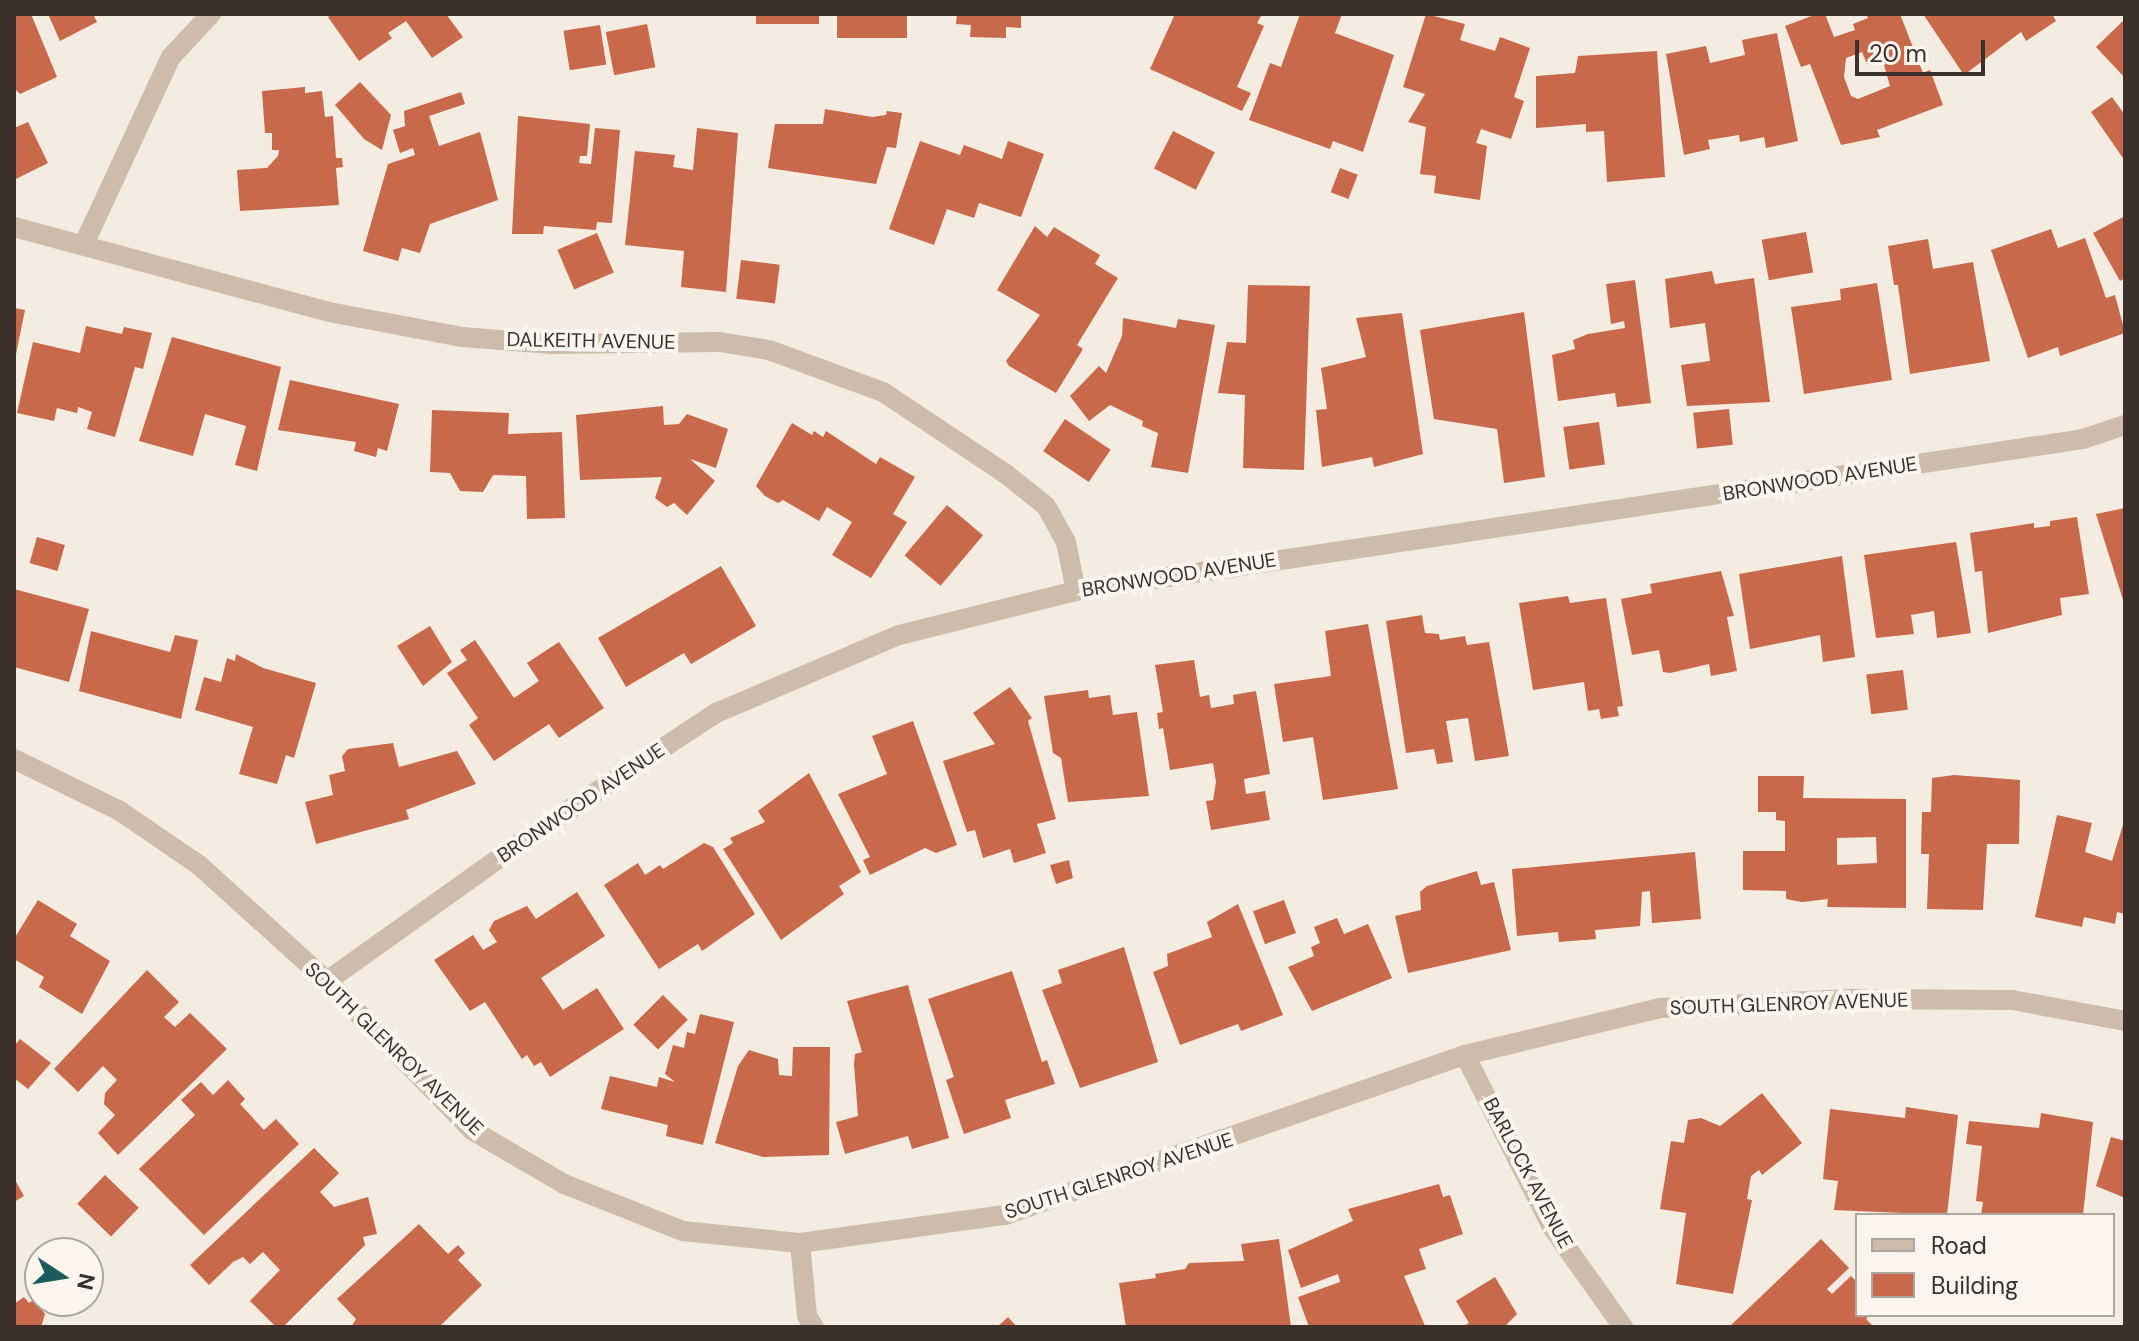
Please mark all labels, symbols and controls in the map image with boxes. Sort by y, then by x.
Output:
scale bar [1859,24,1989,74]
text: 20 m [1869,38,1927,69]
street label: DALKEITH AVENUE [506,328,676,354]
street label: BRONWOOD AVENUE [1721,452,1919,506]
street label: BRONWOOD AVENUE [1080,548,1278,602]
street label: BRONWOOD AVENUE [493,738,669,868]
street label: SOUTH GLENROY AVENUE [300,957,488,1141]
street label: SOUTH GLENROY AVENUE [1669,988,1909,1020]
street label: BARLOCK AVENUE [1478,1094,1578,1252]
street label: SOUTH GLENROY AVENUE [1002,1128,1236,1224]
legend [1855,1213,2115,1317]
text: Road [1931,1230,1987,1261]
north arrow [24,1237,104,1317]
text: Building [1931,1270,2018,1301]
text: N [70,1271,102,1293]

